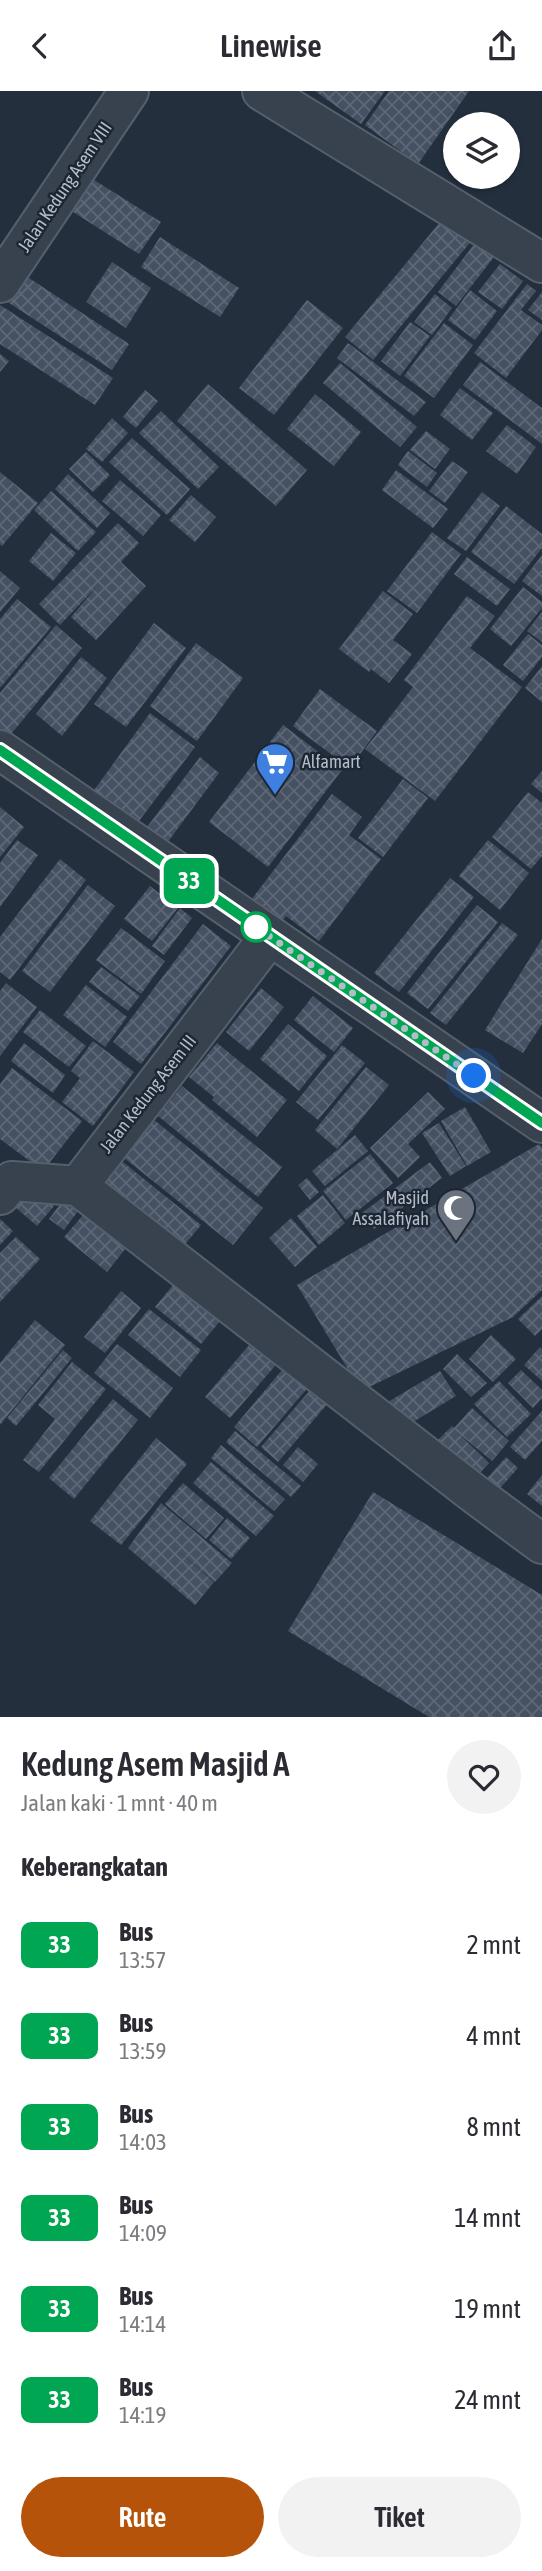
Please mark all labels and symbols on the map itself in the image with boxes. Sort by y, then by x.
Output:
street label: Jalan Kedung Asem VIII [13,118,116,256]
supermarket icon: Alfamart [254,741,296,796]
place label: Alfamart [302,751,361,772]
line badge: 33 [158,858,220,904]
unlabelled marker [241,912,271,942]
street label: Jalan Kedung Asem III [95,1031,200,1157]
your location [456,1058,491,1093]
place label: Masjid Assalafiyah [353,1187,429,1229]
mosque icon: Masjid Assalafiyah [435,1187,477,1242]

